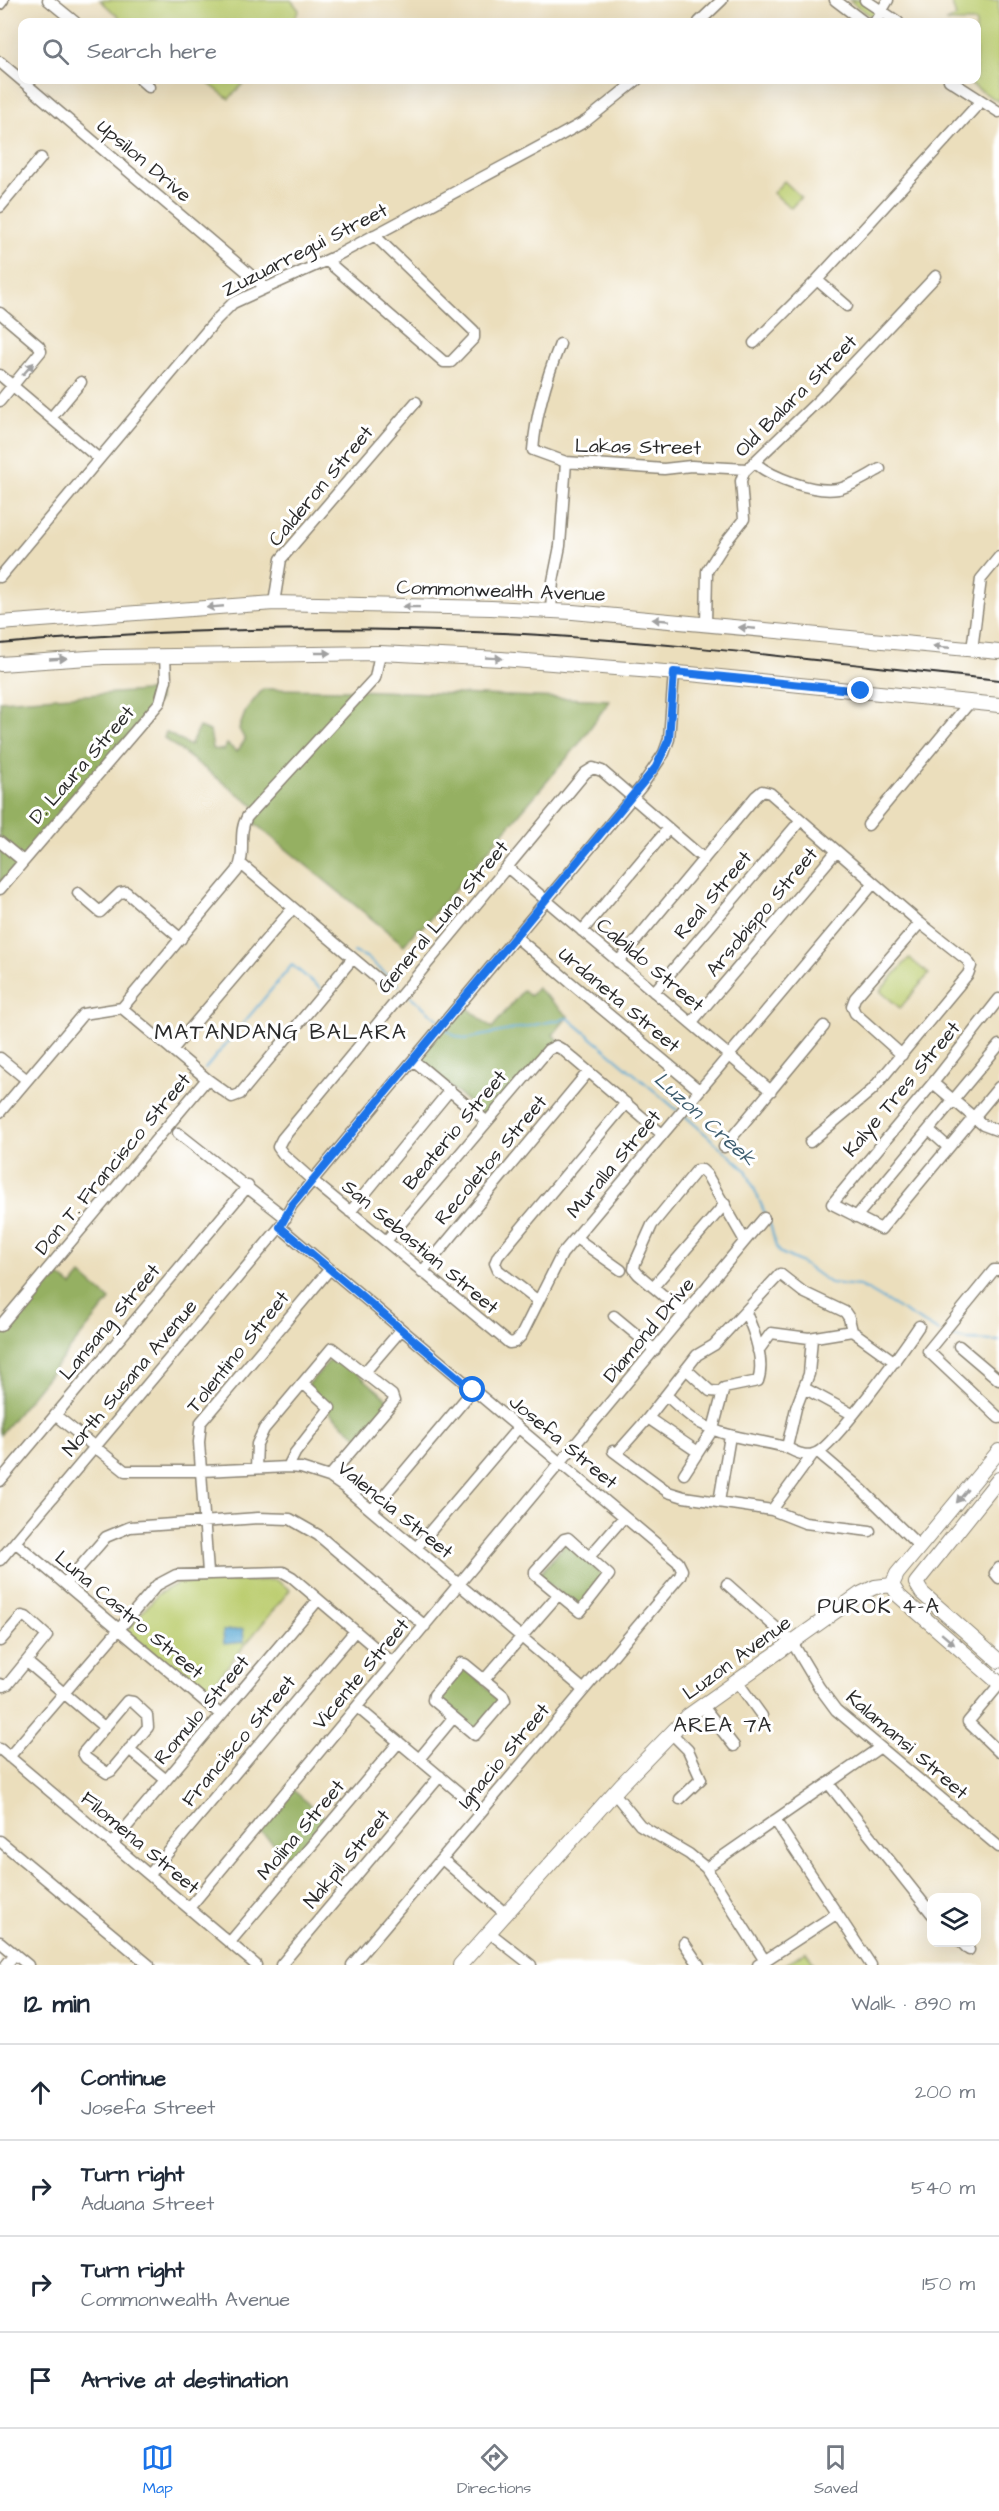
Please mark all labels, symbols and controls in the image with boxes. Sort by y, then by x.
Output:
search box [18,18,981,84]
icon: search [39,35,72,68]
text: Search here [87,36,217,67]
street label: Upsilon Drive [91,113,198,209]
street label: Zuzuarregui Street [217,196,393,305]
street label: Old Balara Street [728,328,864,464]
one-way arrow [21,361,34,377]
street label: Calderon Street [262,419,380,553]
street label: Lakas Street [575,432,701,462]
street label: Commonwealth Avenue [396,573,606,609]
one-way arrow [402,602,421,611]
one-way arrow [206,603,225,612]
one-way arrow [651,615,670,625]
one-way arrow [737,623,756,633]
one-way arrow [931,642,950,652]
one-way arrow [313,648,332,658]
one-way arrow [484,654,503,663]
one-way arrow [49,655,68,664]
route end [847,677,873,703]
street label: D. Laura Street [23,700,141,830]
street label: General Luna Street [371,835,515,999]
street label: Arsobispo Street [699,841,825,983]
street label: Real Street [668,845,758,945]
street label: Cabildo Street [590,912,710,1018]
street label: Urdaneta Street [552,941,686,1059]
street label: Kalye Tres Street [837,1015,968,1163]
district label: MATANDANG BALARA [155,1017,407,1048]
street label: Beaterio Street [396,1064,514,1196]
water label: Luzon Creek [648,1065,763,1173]
street label: Don T. Francisco Street [28,1067,198,1261]
street label: Recoletos Street [428,1089,554,1231]
street label: Muralla Street [560,1104,668,1224]
street label: San Sebastian Street [335,1173,505,1321]
street label: Lansang Street [53,1258,168,1387]
street label: Diamond Drive [597,1271,701,1389]
street label: Tolentino Street [180,1285,296,1419]
street label: North Susana Avenue [56,1293,204,1463]
route start [459,1376,485,1402]
street label: Josefa Street [503,1388,623,1496]
street label: Valencia Street [331,1454,459,1566]
one-way arrow [955,1488,968,1504]
street label: Luna Castro Street [49,1544,209,1686]
district label: PUROK 4-A [817,1592,941,1621]
street label: Luzon Avenue [677,1609,797,1707]
street label: Vicente Street [306,1612,416,1736]
one-way arrow [941,1633,956,1646]
street label: Romulo Street [148,1649,256,1771]
street label: Francisco Street [175,1669,303,1813]
street label: Kalamansi Street [840,1684,974,1806]
street label: Ignacio Street [451,1697,557,1815]
district label: AREA 7A [673,1711,773,1740]
street label: Molina Street [250,1774,352,1886]
street label: Filomena Street [74,1785,206,1901]
street label: Nakpil Street [297,1803,397,1915]
map controls [927,1893,981,1947]
button: layers [927,1893,981,1947]
text: 12 min [24,1986,90,2022]
text: Walk · 890 m [851,1990,975,2018]
text: Continue [81,2063,166,2094]
icon: ahead [24,2076,57,2109]
text: 200 m [915,2078,975,2106]
text: Josefa Street [81,2094,215,2122]
text: Turn right [81,2159,184,2190]
icon: right [24,2172,57,2205]
text: 540 m [911,2174,975,2202]
text: Aduana Street [81,2190,214,2218]
text: Turn right [81,2255,184,2286]
icon: right [24,2268,57,2301]
text: 150 m [922,2270,975,2298]
text: Commonwealth Avenue [81,2286,290,2314]
icon: arrive [24,2364,57,2397]
text: Arrive at destination [81,2365,288,2396]
tab: Map [141,2441,174,2499]
tab: Directions [457,2441,531,2499]
tab: Saved [814,2441,858,2499]

